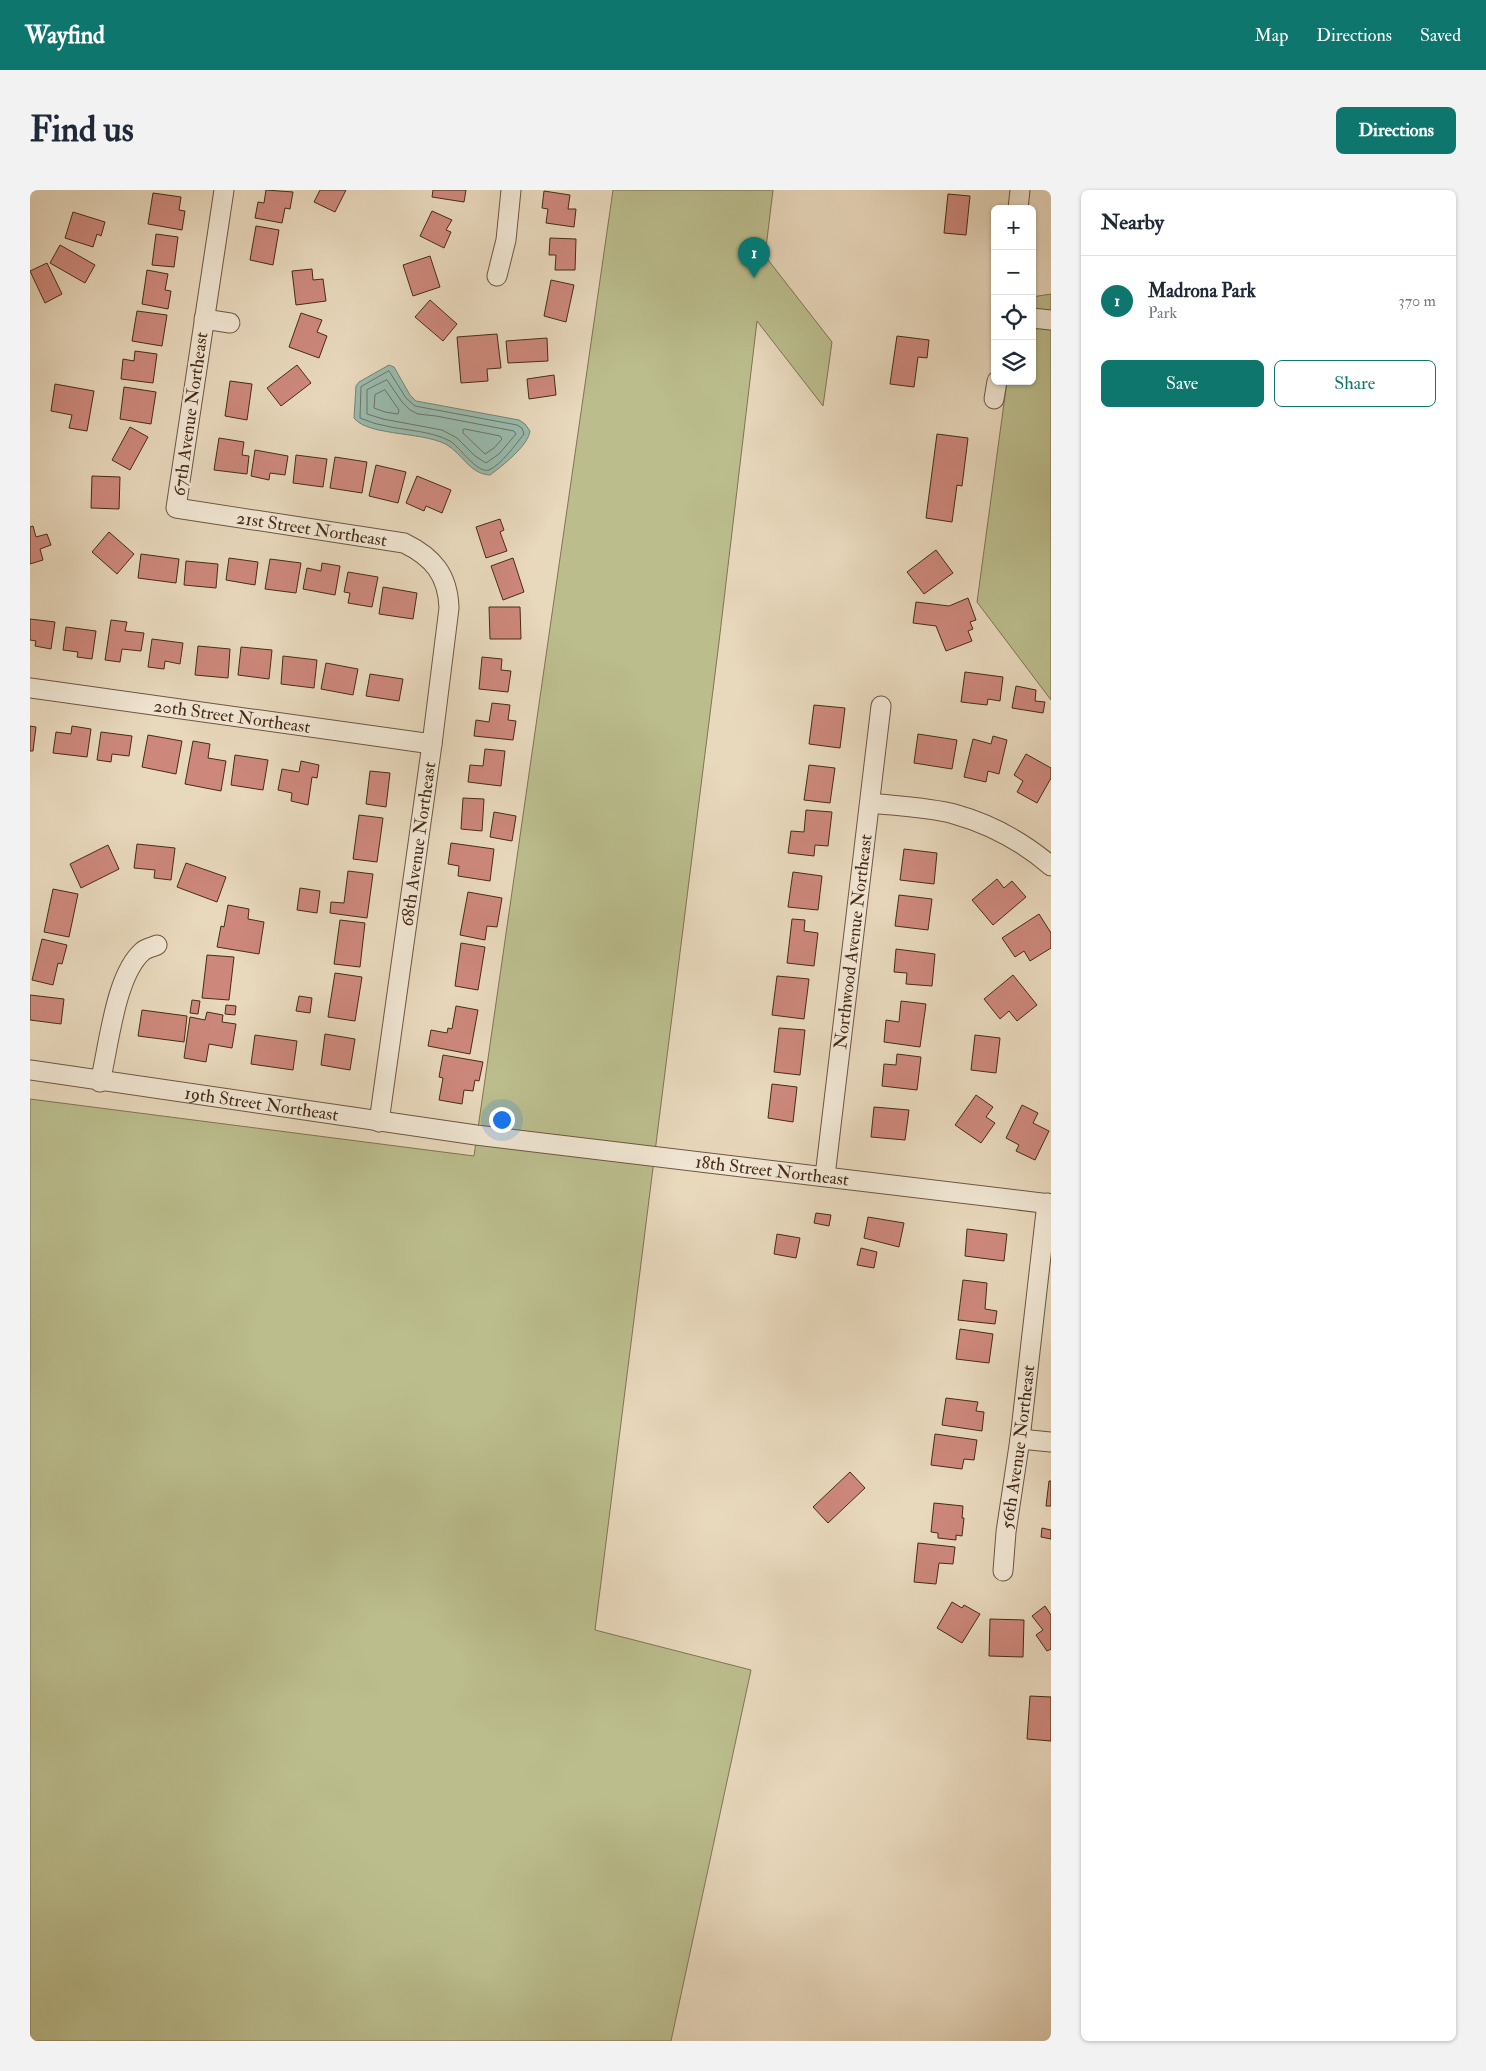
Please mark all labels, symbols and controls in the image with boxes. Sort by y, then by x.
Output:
text: Wayfind [25,20,105,51]
text: Map [1255,24,1288,47]
text: Directions [1316,24,1392,47]
text: Saved [1420,24,1461,47]
button: Directions [1336,107,1456,154]
text: Find us [30,108,134,152]
map controls [991,205,1036,385]
button: + [991,205,1036,250]
text: Nearby [1101,209,1164,236]
pin: 1 [738,237,770,278]
button: − [991,250,1036,295]
text: Madrona Park [1148,279,1256,303]
text: 1 [1114,291,1120,311]
text: 370 m [1399,291,1436,311]
button: locate [991,295,1036,340]
text: Park [1148,303,1177,323]
street label: 67th Avenue Northeast [168,330,213,498]
button: layers [991,340,1036,385]
button: Save [1101,360,1264,407]
button: Share [1274,360,1436,407]
street label: 21st Street Northeast [235,506,389,552]
street label: 20th Street Northeast [152,694,312,739]
street label: 68th Avenue Northeast [396,760,441,928]
street label: Northwood Avenue Northeast [829,833,878,1051]
street label: 19th Street Northeast [183,1082,340,1127]
your location [489,1107,515,1133]
street label: 18th Street Northeast [694,1150,850,1192]
street label: 56th Avenue Northeast [996,1364,1040,1531]

